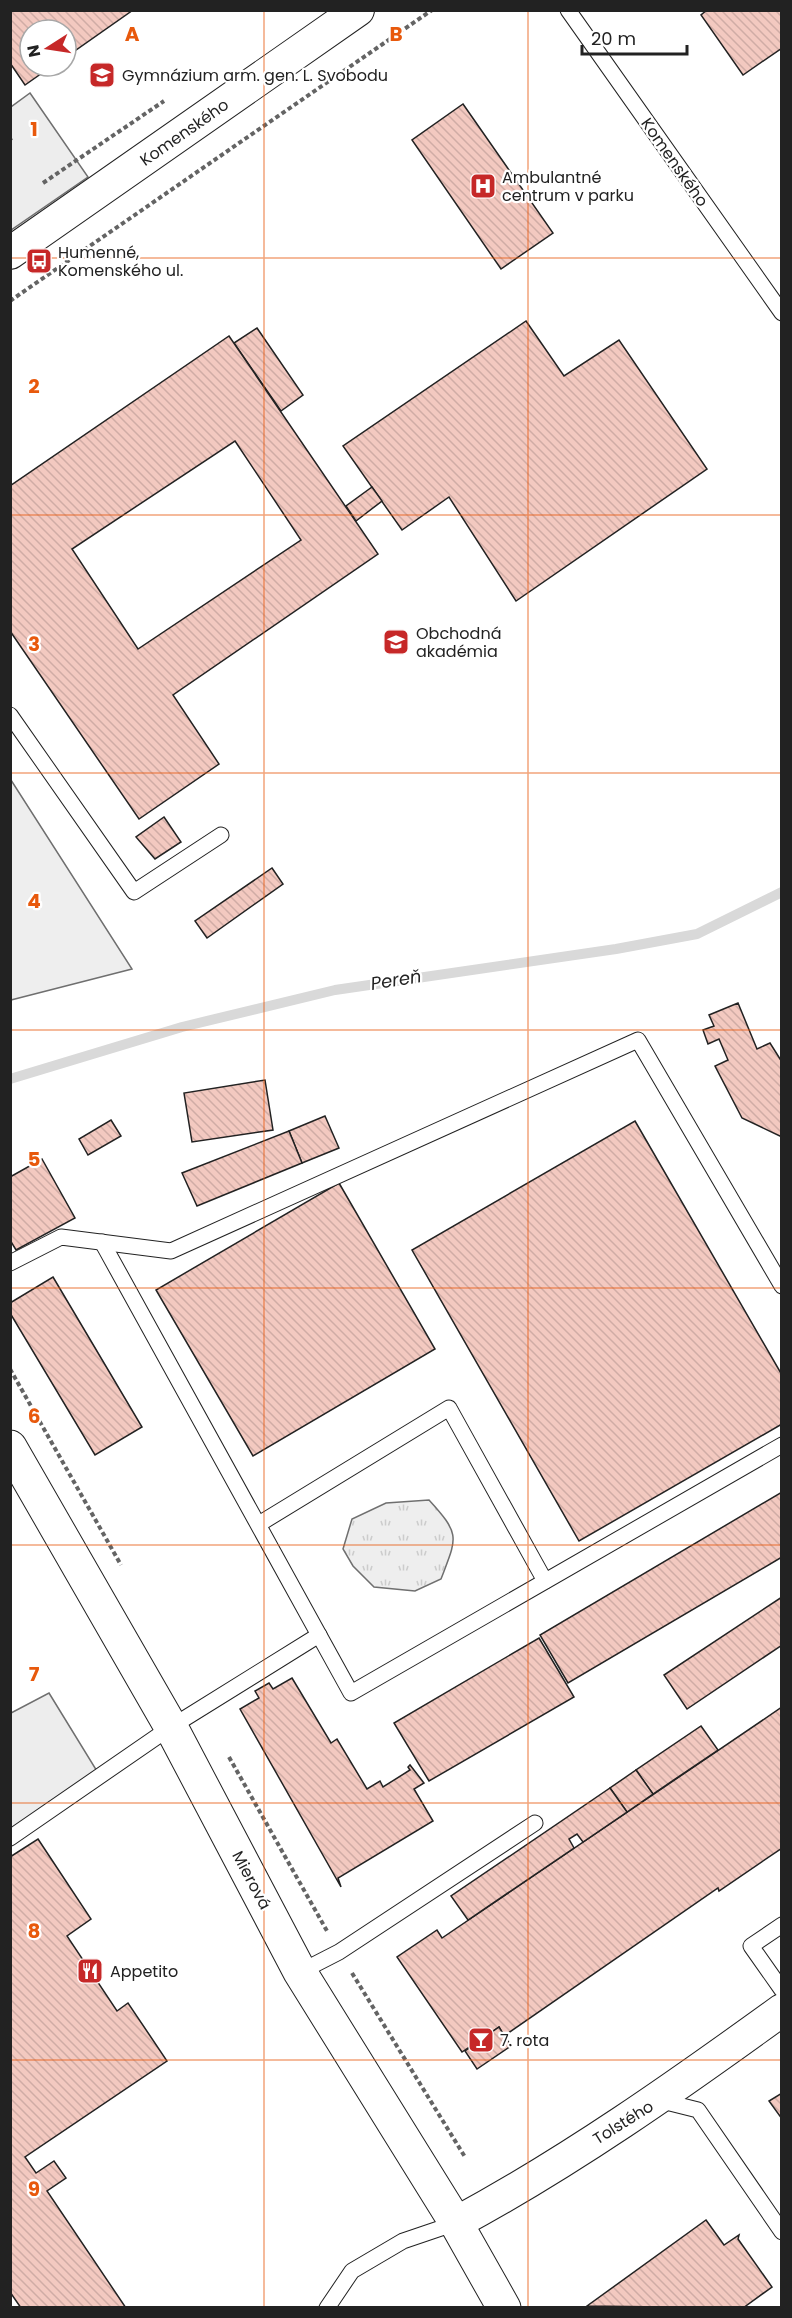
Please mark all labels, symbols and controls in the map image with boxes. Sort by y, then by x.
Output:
north arrow [18,18,78,78]
scale bar [582,18,687,56]
text: A [125,20,140,48]
text: B [389,20,403,48]
text: 20 m [591,26,636,51]
text: N [21,43,46,59]
school or university icon: Gymnázium arm. gen. L. Svobodu [87,60,117,90]
place label: Gymnázium arm. gen. L. Svobodu [122,64,388,87]
street label: Komenského [135,93,233,172]
street label: Komenského [635,113,714,211]
text: 1 [30,115,38,143]
place label: Ambulantné centrum v parku [502,166,634,207]
hospital icon: Ambulantné centrum v parku [468,171,498,201]
place label: Humenné, Komenského ul. [58,241,183,282]
bus stop icon: Humenné, Komenského ul. [24,246,54,276]
text: 2 [28,372,40,400]
place label: Obchodná akadémia [416,622,501,663]
school or university icon: Obchodná akadémia [381,627,411,657]
text: 3 [28,630,40,658]
text: 4 [27,887,41,915]
water label: Pereň [369,963,423,996]
text: 5 [28,1145,41,1173]
text: 6 [28,1402,40,1430]
text: 7 [29,1660,40,1688]
street label: Mierová [226,1847,277,1914]
text: 8 [28,1917,40,1945]
restaurant icon: Appetito [75,1956,105,1986]
place label: Appetito [110,1960,178,1983]
bar icon: 7. rota [466,2025,496,2055]
place label: 7. rota [500,2029,549,2052]
street label: Tolstého [589,2095,658,2150]
text: 9 [28,2175,40,2203]

